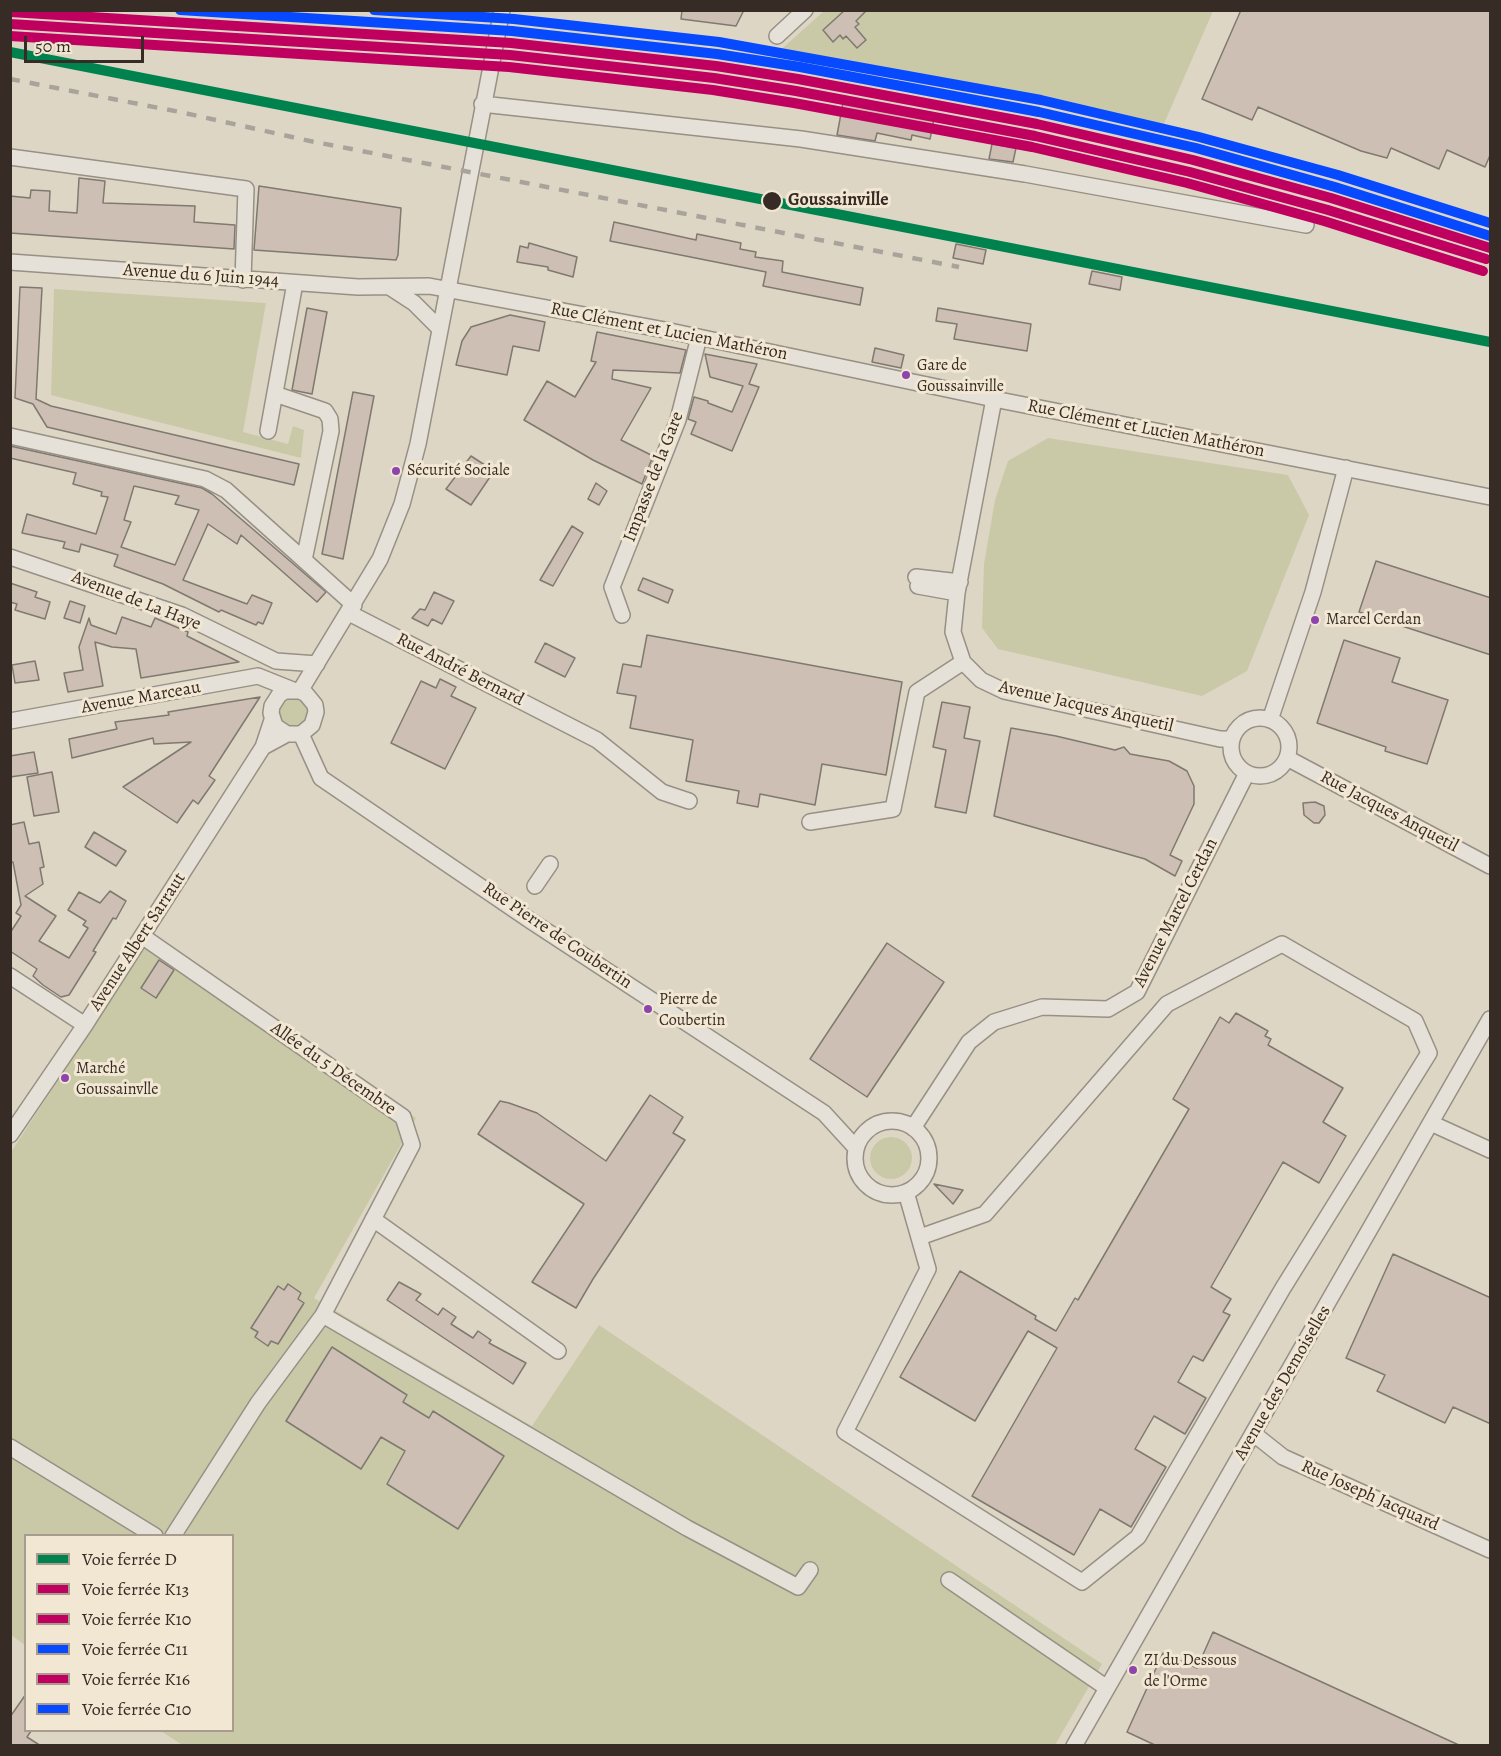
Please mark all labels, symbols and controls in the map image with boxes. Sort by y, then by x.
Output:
scale bar [27,24,147,62]
text: 50 m [35,34,71,58]
marker: Goussainville [761,190,783,212]
place label: Goussainville [788,190,889,212]
street label: Avenue du 6 Juin 1944 [122,260,280,292]
street label: Rue Clément et Lucien Mathéron [549,298,789,366]
place label: Gare de Goussainville [917,356,1004,394]
marker: Gare de Goussainville [900,369,912,381]
street label: Rue Clément et Lucien Mathéron [1026,395,1266,463]
street label: Impasse de la Gare [619,409,689,545]
place label: Sécurité Sociale [407,461,510,481]
marker: Sécurité Sociale [390,465,402,477]
street label: Avenue de La Haye [68,566,204,636]
place label: Marcel Cerdan [1326,610,1421,630]
marker: Marcel Cerdan [1309,614,1321,626]
street label: Rue André Bernard [393,629,527,711]
street label: Avenue Jacques Anquetil [997,676,1175,738]
street label: Avenue Marceau [80,677,202,719]
street label: Rue Jacques Anquetil [1316,766,1462,858]
street label: Avenue Marcel Cerdan [1129,835,1223,991]
street label: Avenue Albert Sarraut [85,869,191,1015]
street label: Rue Pierre de Coubertin [478,878,636,994]
place label: Pierre de Coubertin [659,990,725,1028]
marker: Pierre de Coubertin [642,1003,654,1015]
street label: Allée du 5 Décembre [266,1018,400,1120]
place label: Marché Goussainvlle [76,1059,158,1097]
marker: Marché Goussainvlle [59,1072,71,1084]
street label: Avenue des Demoiselles [1230,1302,1336,1464]
street label: Rue Joseph Jacquard [1298,1456,1442,1536]
legend [24,1534,234,1732]
text: Voie ferrée D [82,1547,177,1571]
text: Voie ferrée K13 [82,1577,189,1601]
text: Voie ferrée K10 [82,1607,191,1631]
text: Voie ferrée C11 [82,1637,188,1661]
place label: ZI du Dessous de l'Orme [1144,1651,1237,1689]
marker: ZI du Dessous de l'Orme [1127,1664,1139,1676]
text: Voie ferrée K16 [82,1667,190,1691]
text: Voie ferrée C10 [82,1697,191,1721]

